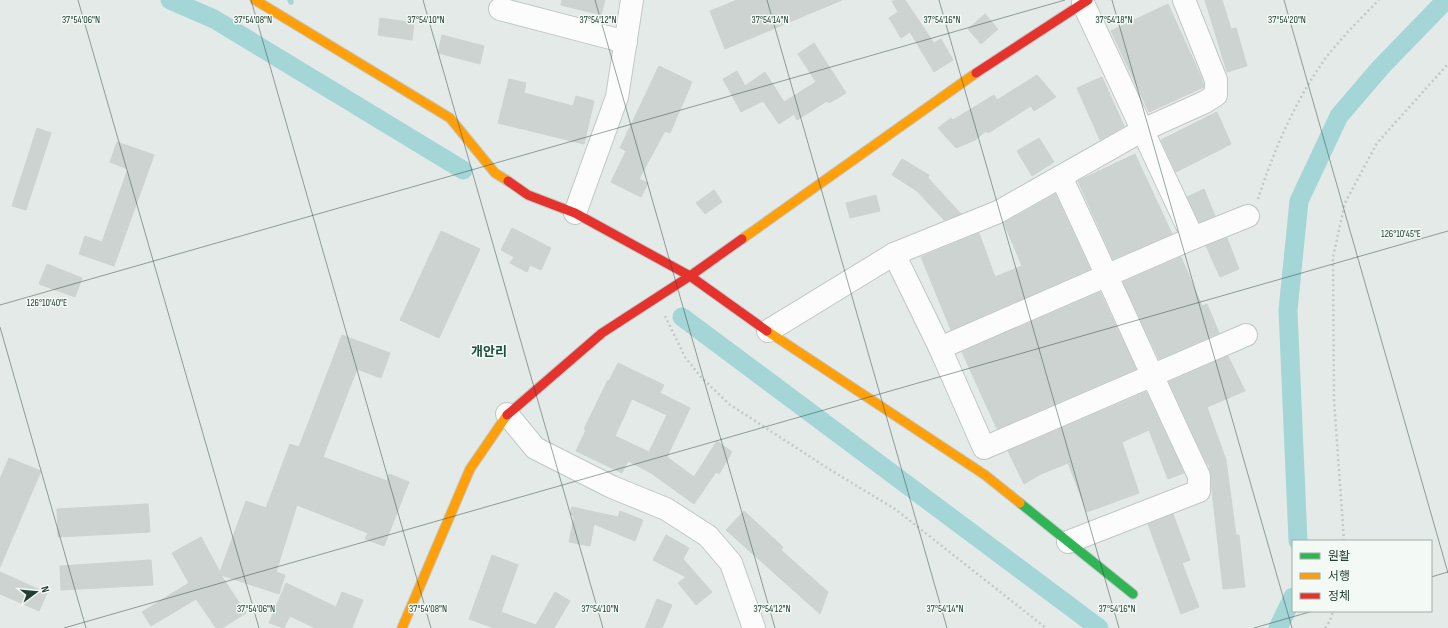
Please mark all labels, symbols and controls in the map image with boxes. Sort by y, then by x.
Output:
text: 37°54'06"N [62,14,100,26]
text: 37°54'08"N [234,14,272,26]
text: 37°54'10"N [407,14,445,26]
text: 37°54'12"N [579,14,617,26]
text: 37°54'14"N [751,14,789,26]
text: 37°54'16"N [923,14,961,26]
text: 37°54'18"N [1095,14,1133,26]
text: 37°54'20"N [1268,14,1306,26]
text: 126°10'45"E [1381,228,1421,240]
text: 126°10'40"E [27,297,67,309]
district label: 개안리 [471,344,507,360]
legend [1292,540,1432,612]
text: 원활 [1328,549,1350,564]
text: 서행 [1328,569,1350,584]
north arrow [16,572,56,612]
text: N [38,585,52,594]
text: 정체 [1328,589,1350,604]
text: 37°54'06"N [237,603,275,615]
text: 37°54'08"N [409,603,447,615]
text: 37°54'10"N [581,603,619,615]
text: 37°54'12"N [753,603,791,615]
text: 37°54'14"N [926,603,964,615]
text: 37°54'16"N [1098,603,1136,615]

